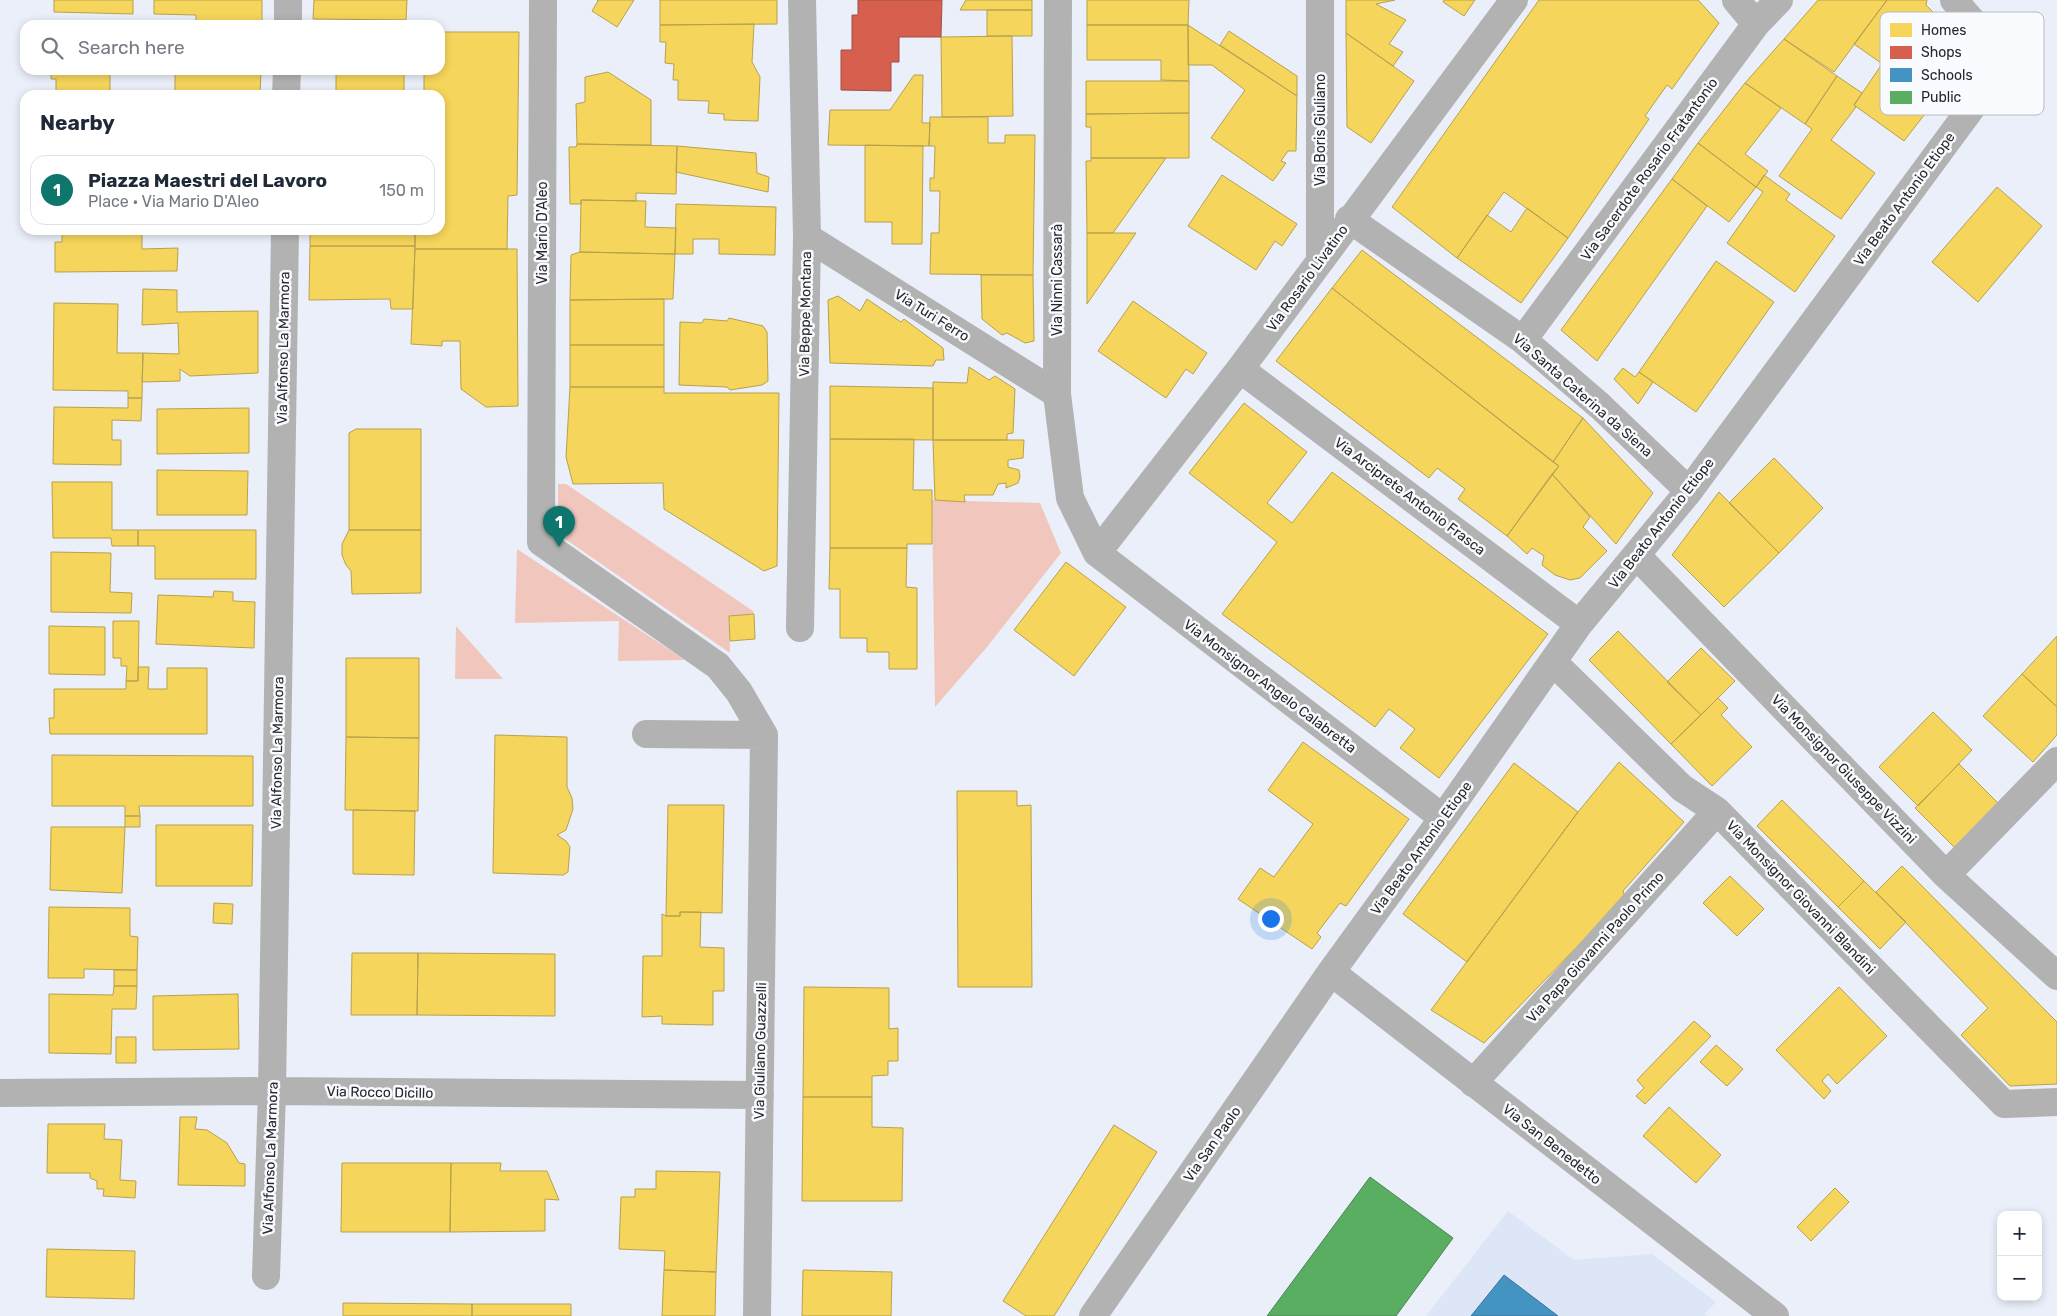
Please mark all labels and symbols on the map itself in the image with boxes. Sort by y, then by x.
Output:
legend [1880,12,2044,115]
text: Homes [1921,22,1966,39]
text: Shops [1921,44,1962,61]
text: Schools [1921,67,1973,84]
street label: Via Boris Giuliano [1312,74,1329,186]
street label: Via Sacerdote Rosario Fratantonio [1577,75,1721,264]
text: Public [1921,89,1962,106]
street label: Via Beato Antonio Etiope [1850,129,1959,269]
street label: Via Mario D'Aleo [534,181,551,285]
street label: Via Rosario Livatino [1263,222,1352,335]
street label: Via Ninni Cassarà [1049,224,1066,336]
street label: Via Beppe Montana [796,251,815,377]
street label: Via Alfonso La Marmora [274,271,293,425]
street label: Via Turi Ferro [891,286,972,345]
street label: Via Santa Caterina da Siena [1509,330,1656,461]
street label: Via Arciprete Antonio Frasca [1331,434,1489,559]
street label: Via Beato Antonio Etiope [1605,454,1718,592]
pin: 1 [543,506,575,547]
street label: Via Monsignor Angelo Calabretta [1180,616,1359,757]
street label: Via Alfonso La Marmora [268,676,287,830]
street label: Via Monsignor Giuseppe Vizzini [1768,691,1920,848]
street label: Via Beato Antonio Etiope [1367,778,1476,918]
street label: Via Monsignor Giovanni Blandini [1722,817,1879,978]
street label: Via Papa Giovanni Paolo Primo [1523,868,1668,1026]
your location [1258,906,1284,932]
street label: Via Giuliano Guazzelli [751,982,770,1120]
street label: Via Alfonso La Marmora [259,1081,282,1235]
street label: Via Rocco Dicillo [326,1083,433,1102]
street label: Via San Benedetto [1499,1101,1604,1188]
street label: Via San Paolo [1180,1103,1245,1185]

